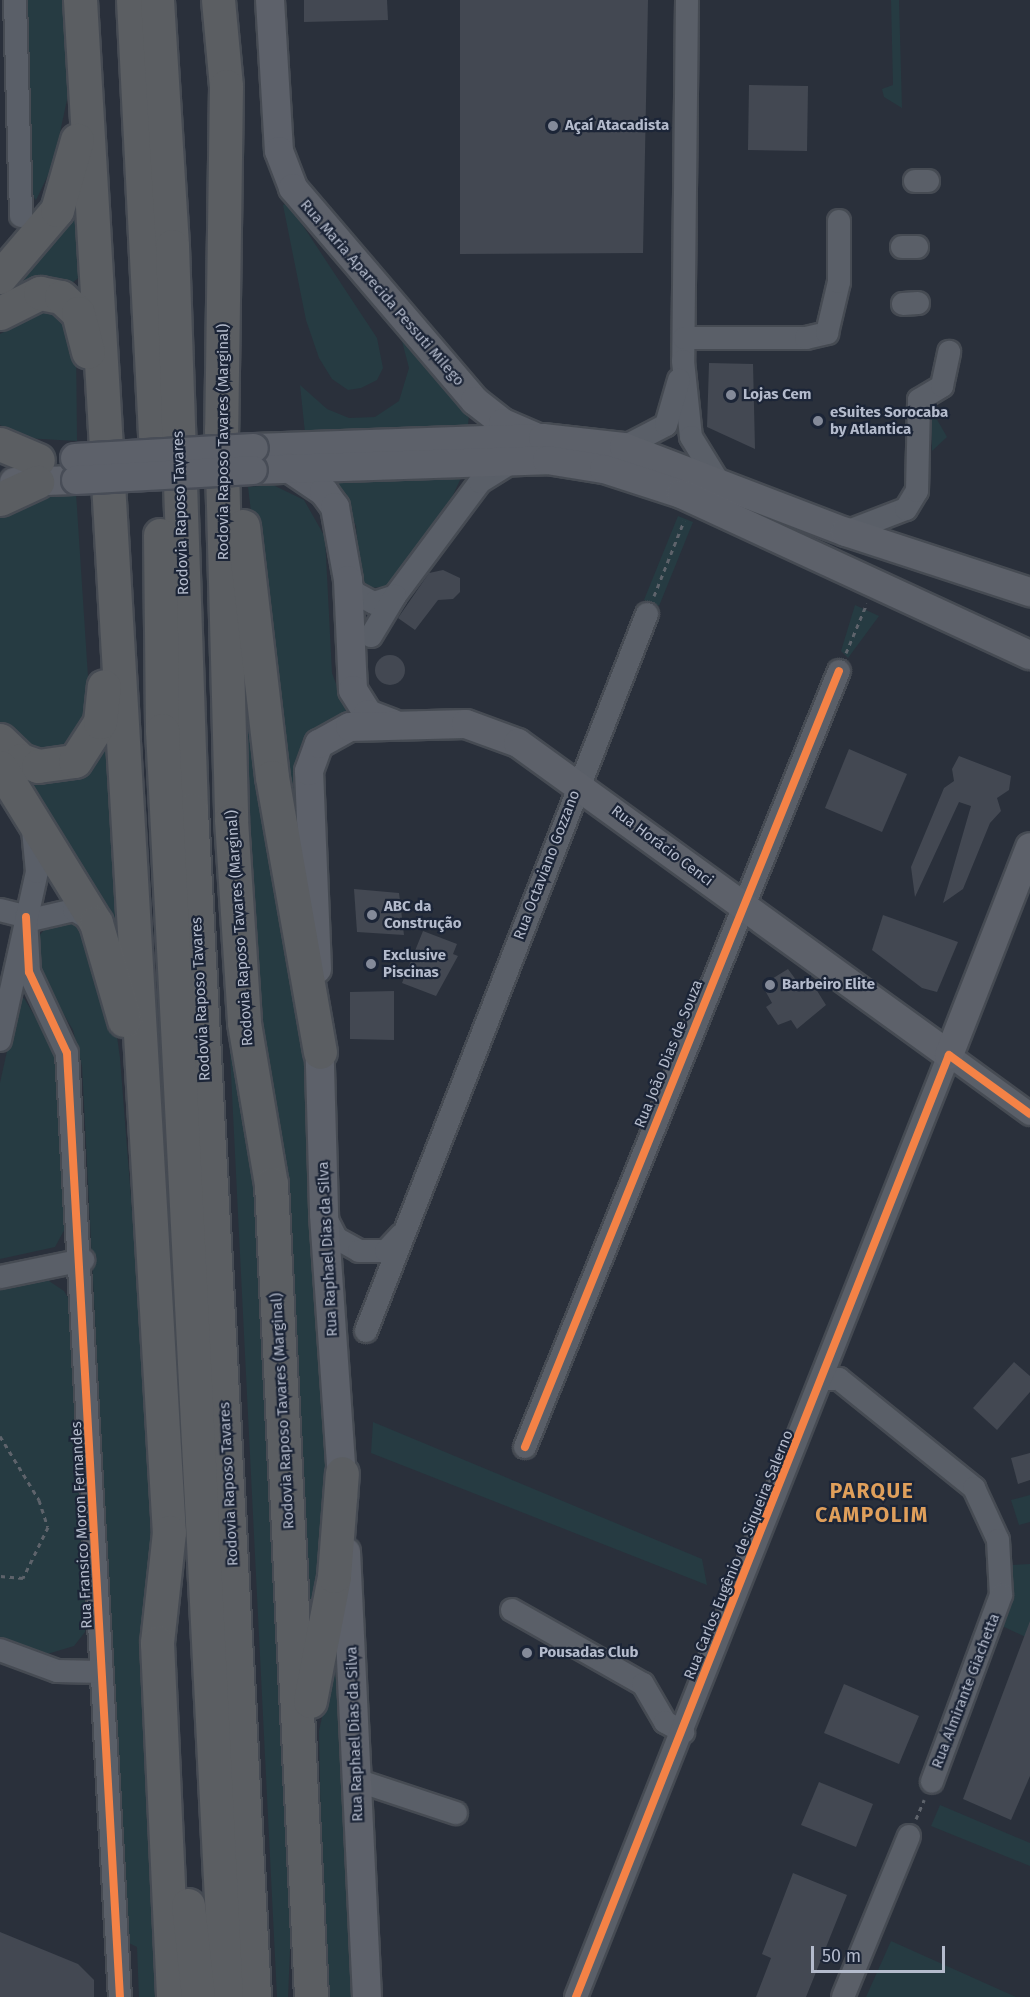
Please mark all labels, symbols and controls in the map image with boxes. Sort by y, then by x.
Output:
place label: Açaí Atacadista [565,117,669,135]
marker: Açaí Atacadista [546,119,560,133]
street label: Rua Maria Aparecida Pessuti Milego [296,196,468,390]
street label: Rodovia Raposo Tavares (Marginal) [215,324,233,560]
place label: Lojas Cem [743,386,811,404]
marker: Lojas Cem [724,388,738,402]
place label: eSuites Sorocaba by Atlantica [830,403,948,438]
marker: eSuites Sorocaba by Atlantica [811,414,825,428]
street label: Rodovia Raposo Tavares [169,431,193,595]
street label: Rua Octaviano Gozzano [510,788,584,942]
street label: Rua Horácio Cenci [607,802,717,890]
street label: Rodovia Raposo Tavares (Marginal) [223,809,257,1047]
place label: ABC da Construção [384,897,461,932]
marker: ABC da Construção [365,908,379,922]
street label: Rodovia Raposo Tavares [188,917,214,1081]
place label: Exclusive Piscinas [383,946,446,981]
marker: Exclusive Piscinas [364,957,378,971]
place label: Barbeiro Elite [782,976,875,994]
street label: Rua João Dias de Souza [631,977,707,1131]
marker: Barbeiro Elite [763,978,777,992]
street label: Rua Raphael Dias da Silva [314,1161,342,1337]
street label: Rodovia Raposo Tavares (Marginal) [268,1292,298,1530]
street label: Rodovia Raposo Tavares [216,1402,242,1566]
street label: Rua Fransico Moron Fernandes [68,1421,96,1629]
street label: Rua Carlos Eugênio de Siqueira Salerno [681,1428,797,1682]
district label: PARQUE CAMPOLIM [815,1478,929,1528]
street label: Rua Almirante Giachetta [928,1611,1004,1771]
place label: Pousadas Club [539,1644,639,1662]
street label: Rua Raphael Dias da Silva [343,1646,367,1822]
marker: Pousadas Club [520,1646,534,1660]
scale bar [814,1934,948,1972]
text: 50 m [822,1945,861,1967]

